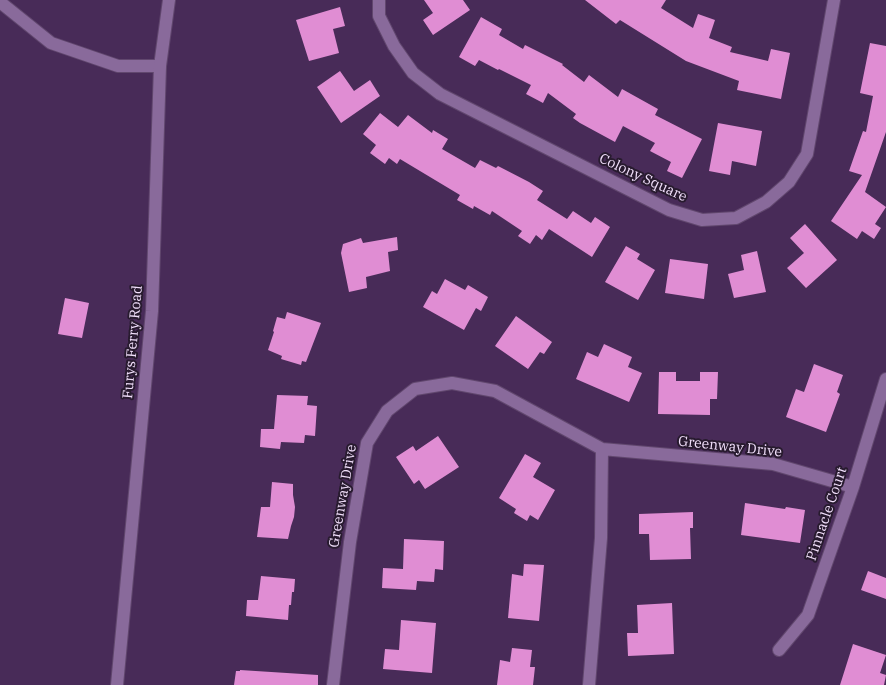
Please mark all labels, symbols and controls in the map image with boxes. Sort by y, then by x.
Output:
street label: Colony Square [596,150,690,206]
street label: Furys Ferry Road [120,285,146,399]
street label: Greenway Drive [677,433,783,461]
street label: Greenway Drive [326,443,360,549]
street label: Pinnacle Court [803,465,851,563]

